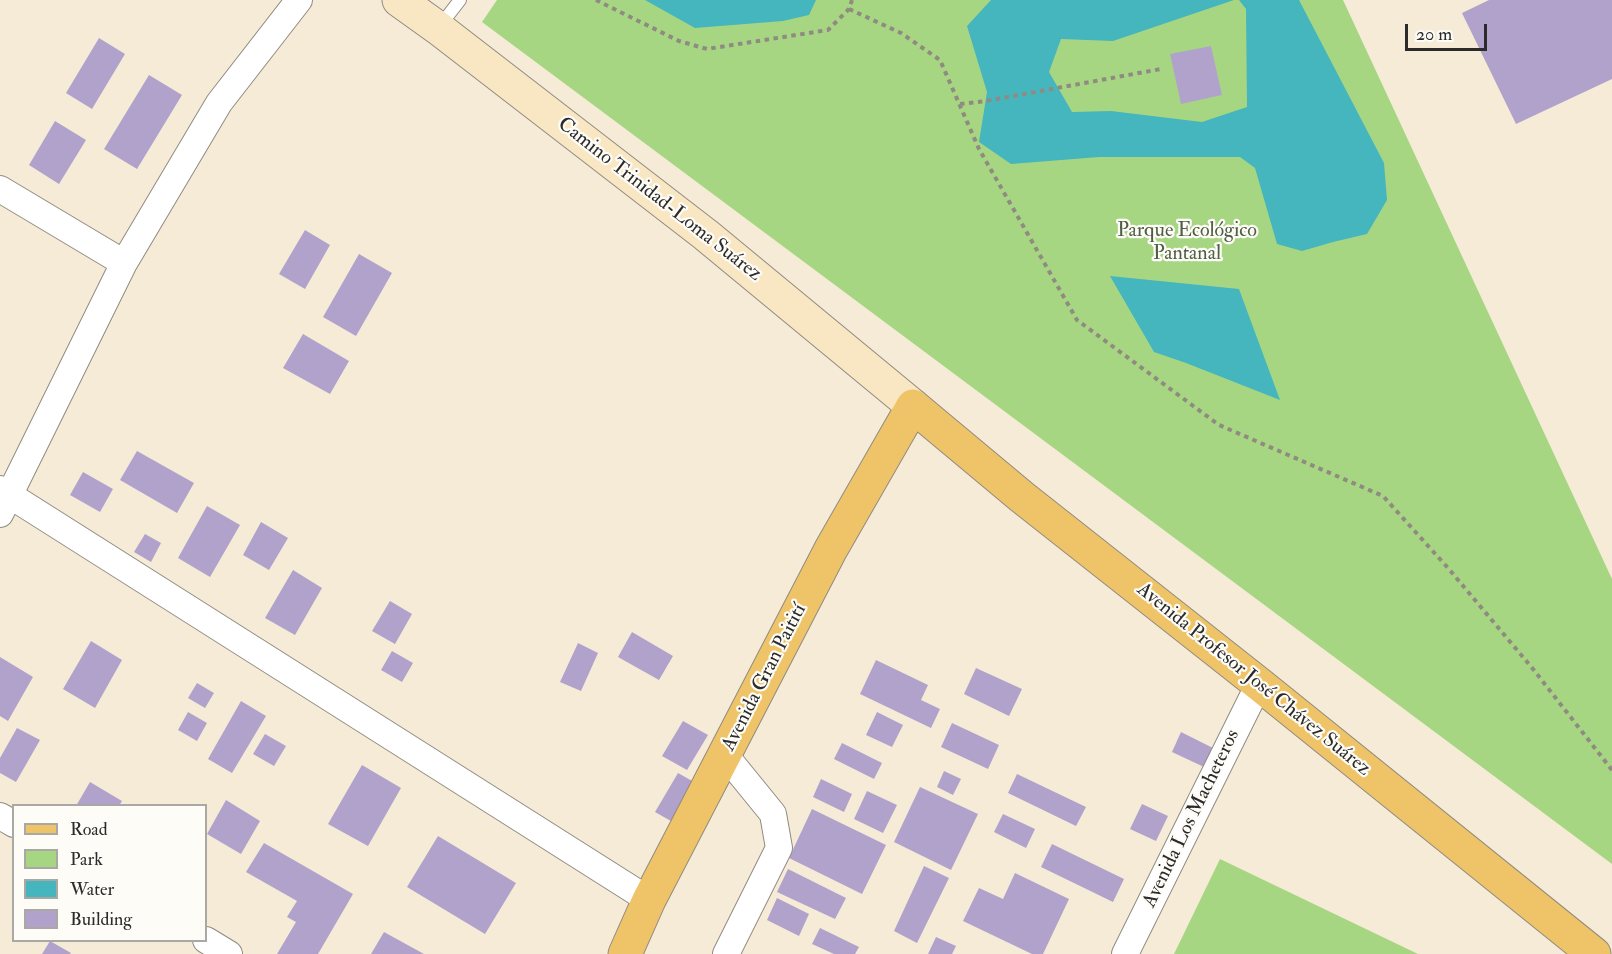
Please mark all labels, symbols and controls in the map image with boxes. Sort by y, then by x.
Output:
scale bar [1408,12,1490,50]
text: 20 m [1416,23,1452,46]
street label: Camino Trinidad-Loma Suárez [552,113,766,287]
park label: Parque Ecológico Pantanal [1117,220,1257,267]
street label: Avenida Profesor José Chávez Suárez [1131,578,1375,782]
street label: Avenida Gran Paitití [718,600,812,756]
street label: Avenida Los Macheteros [1138,726,1246,912]
legend [12,804,207,942]
text: Road [70,818,108,841]
text: Park [70,848,103,871]
text: Water [70,878,114,901]
text: Building [70,908,132,931]

